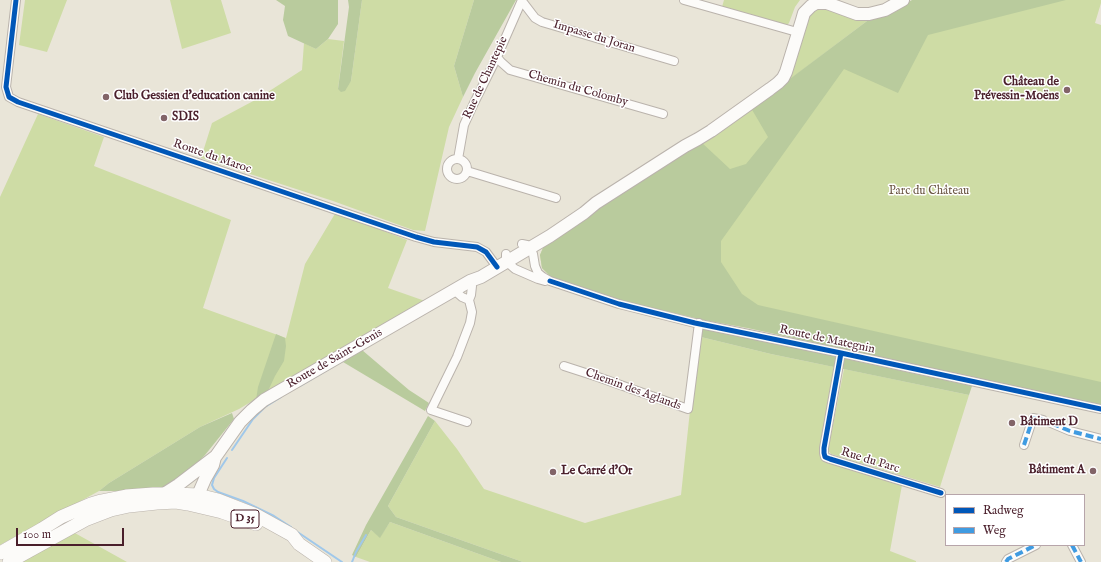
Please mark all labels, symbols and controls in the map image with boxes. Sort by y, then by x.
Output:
street label: Impasse du Joran [551,18,637,56]
street label: Rue de Chantepie [461,35,511,121]
street label: Chemin du Colomby [526,68,630,110]
place label: Château de Prévessin-Moëns [974,76,1059,104]
marker: Château de Prévessin-Moëns [1062,85,1072,95]
place label: Club Gessien d'education canine [114,90,275,104]
marker: Club Gessien d'education canine [101,92,111,102]
place label: SDIS [172,111,199,125]
marker: SDIS [159,113,169,123]
street label: Route du Maroc [171,137,253,177]
park label: Parc du Château [889,185,969,199]
street label: Route de Mategnin [778,323,876,357]
street label: Route de Saint-Genis [285,326,385,392]
street label: Chemin des Aglands [583,366,683,414]
place label: Bâtiment D [1020,416,1078,430]
marker: Bâtiment D [1007,418,1017,428]
street label: Rue du Parc [839,445,901,477]
place label: Bâtiment A [1029,464,1085,478]
place label: Le Carré d'Or [561,465,632,479]
marker: Bâtiment A [1088,466,1098,476]
marker: Le Carré d'Or [548,467,558,477]
legend [945,494,1085,546]
text: Radweg [983,503,1023,518]
road number: D 35 [231,510,259,528]
scale bar [18,520,126,546]
text: Weg [983,523,1006,538]
text: 100 m [23,527,51,542]

